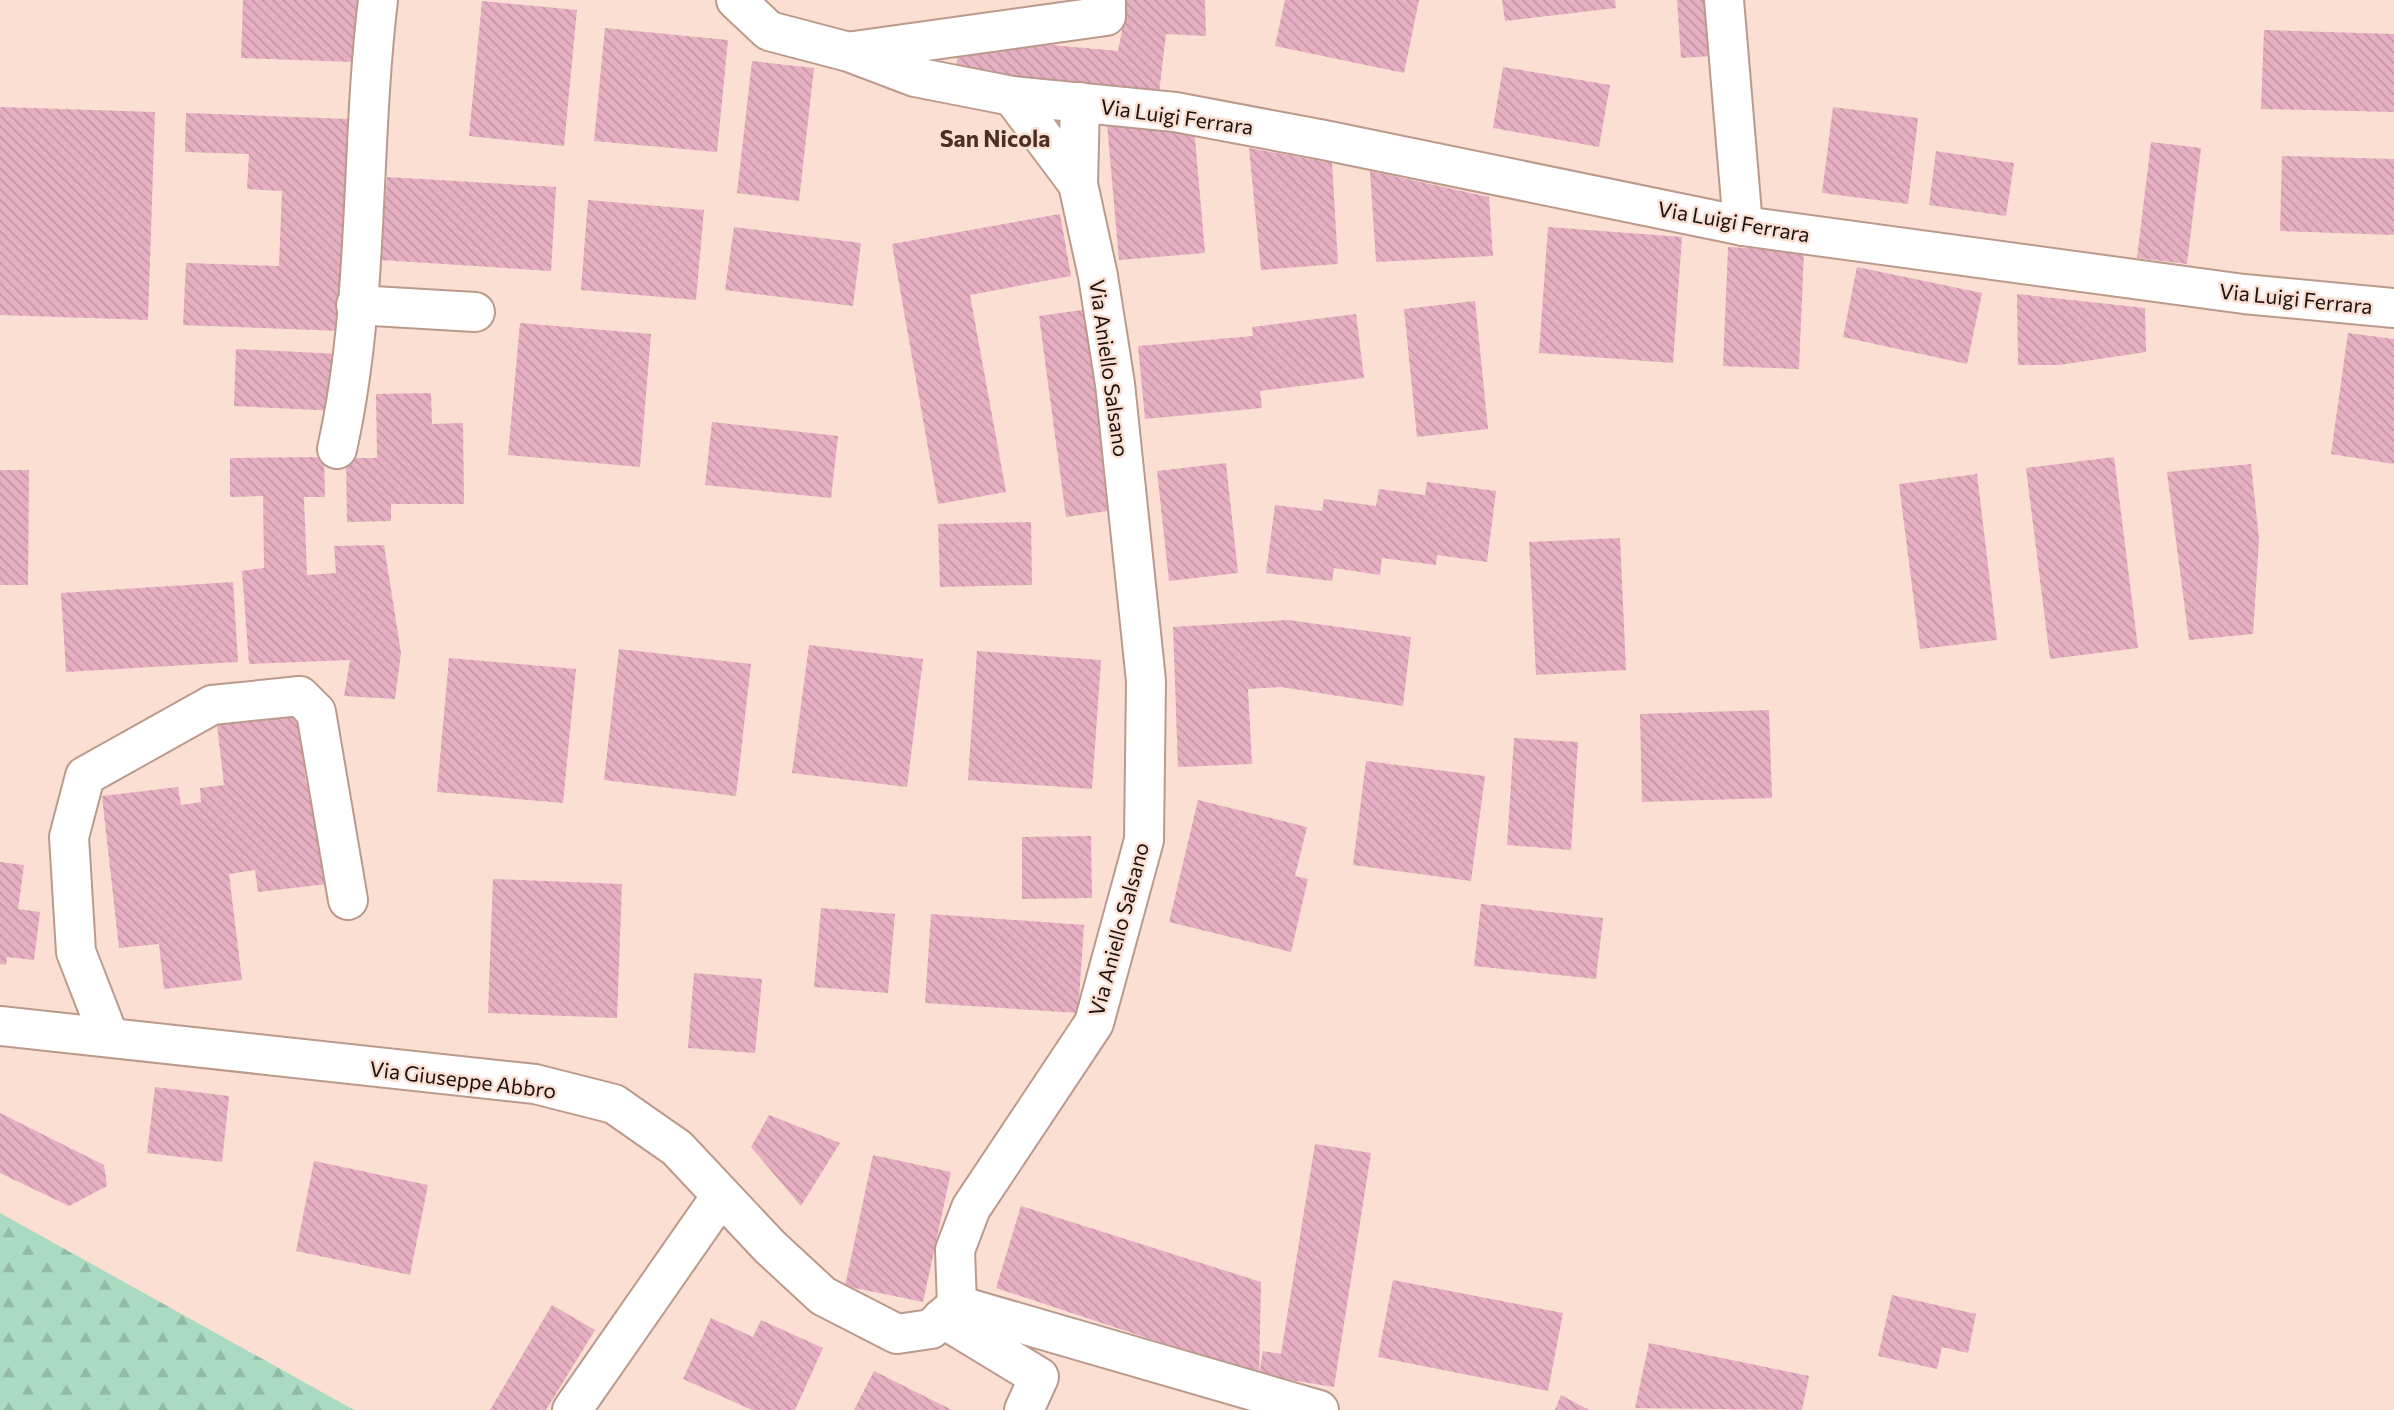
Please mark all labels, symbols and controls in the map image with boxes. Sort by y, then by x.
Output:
street label: Via Luigi Ferrara [1099,93,1255,139]
district label: San Nicola [940,124,1050,152]
street label: Via Luigi Ferrara [1656,195,1812,247]
street label: Via Aniello Salsano [1085,278,1135,458]
street label: Via Luigi Ferrara [2218,278,2374,318]
street label: Via Aniello Salsano [1083,839,1153,1019]
street label: Via Giuseppe Abbro [368,1055,558,1103]

